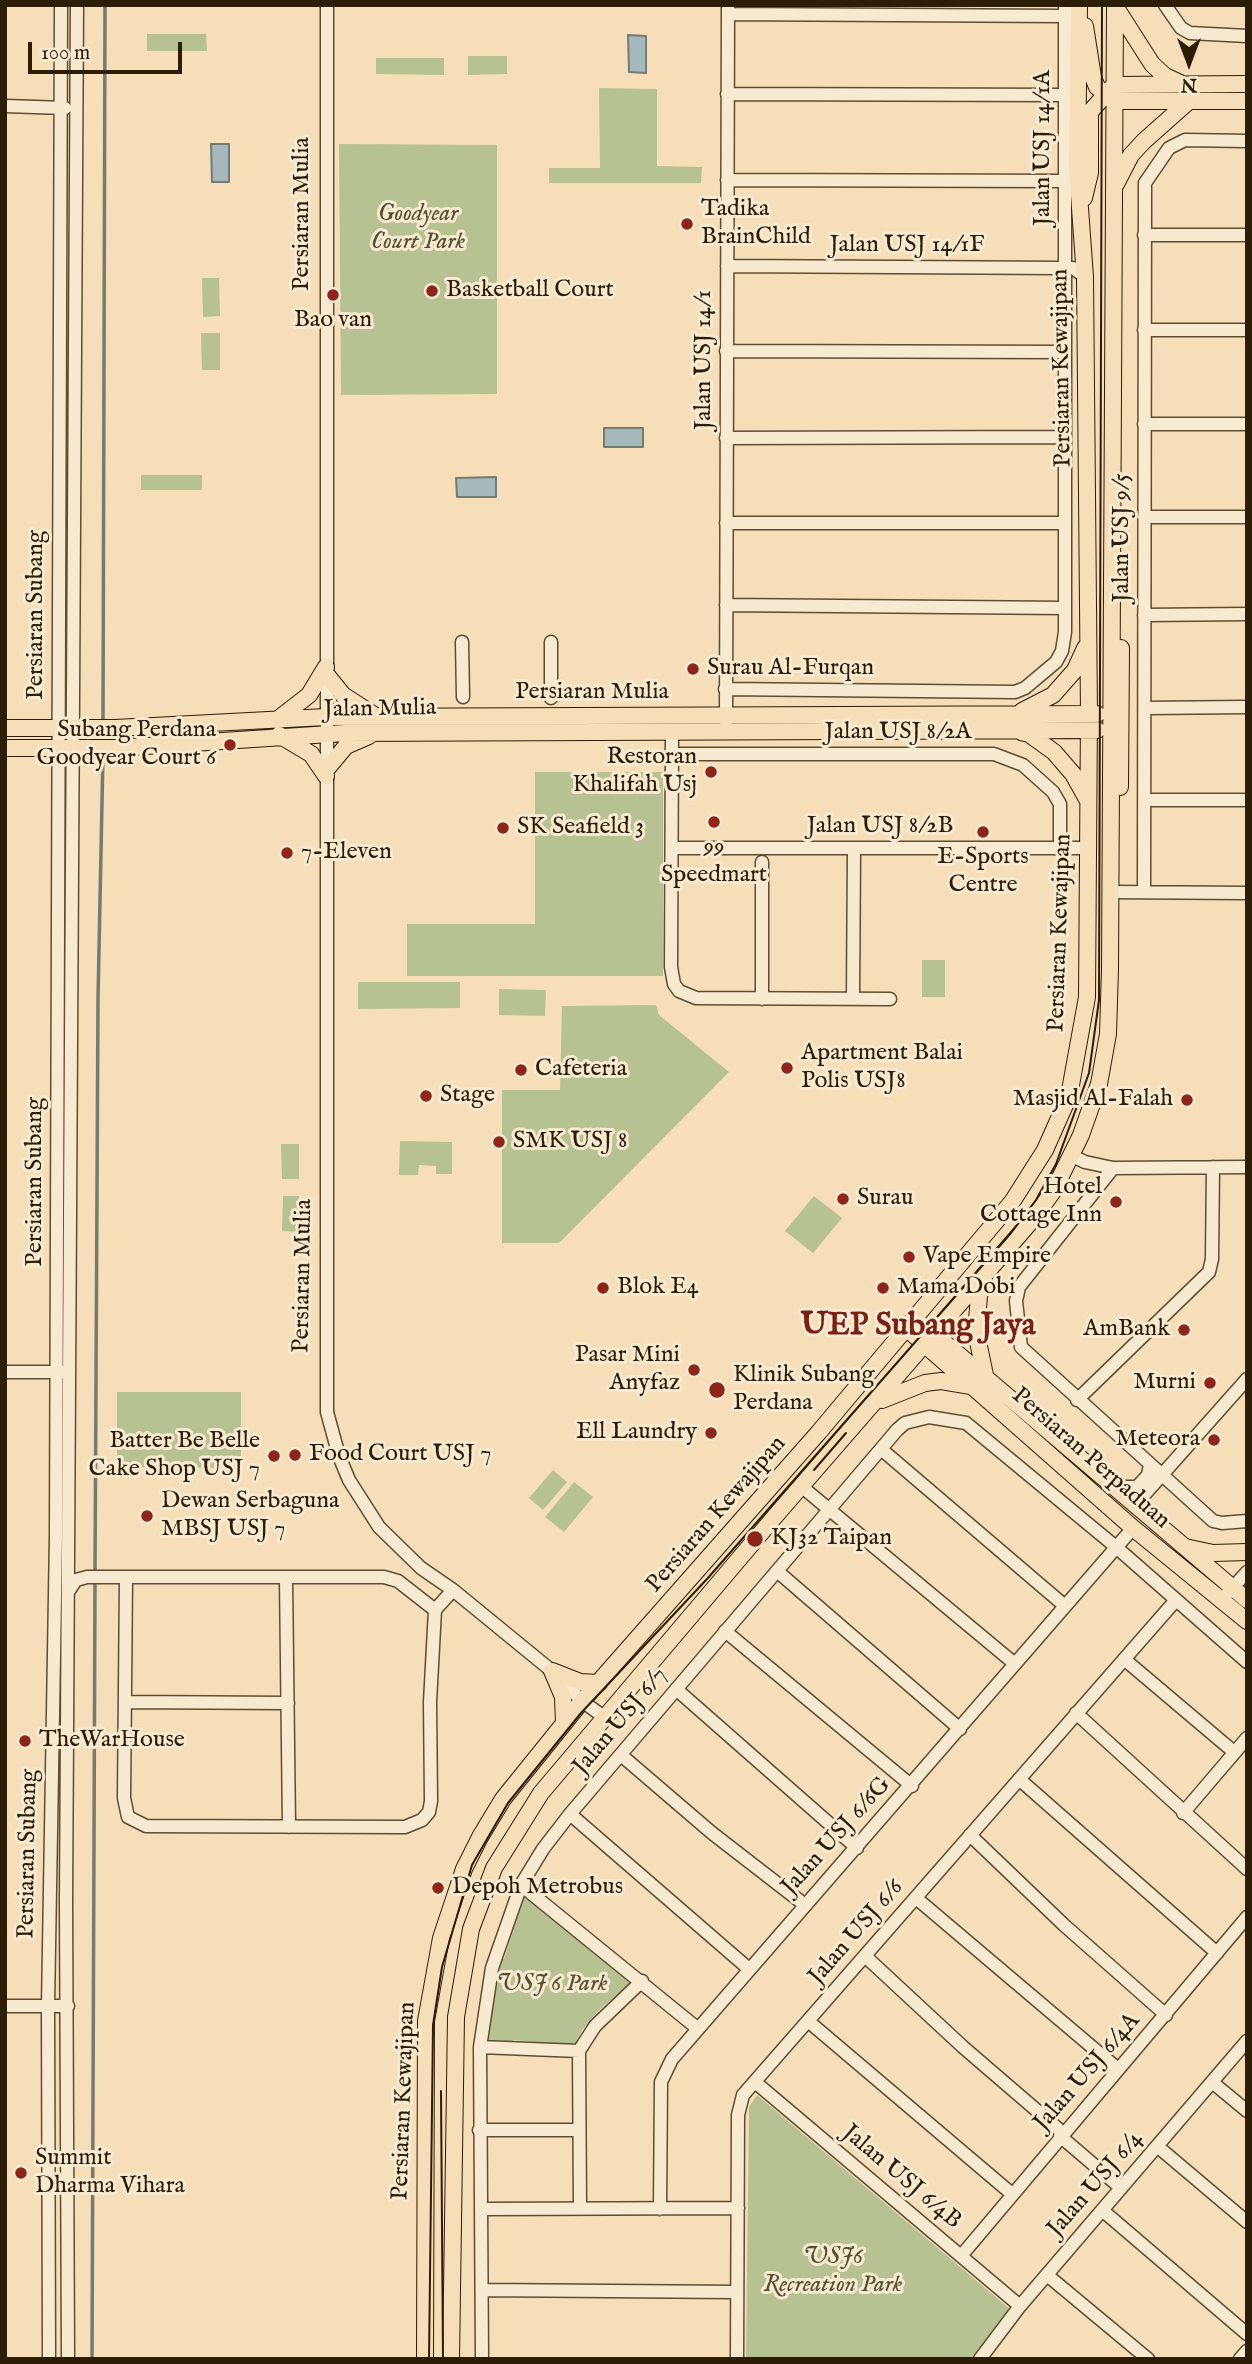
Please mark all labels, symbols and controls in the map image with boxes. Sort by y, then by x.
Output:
scale bar [32,28,186,72]
north arrow [1154,28,1224,98]
text: 100 m [41,40,90,67]
street label: Jalan USJ 14/1A [1030,70,1058,226]
text: N [1181,72,1197,96]
street label: Persiaran Mulia [289,137,317,291]
place label: Tadika BrainChild [701,196,811,252]
park label: Goodyear Court Park [371,201,465,257]
marker: Tadika BrainChild [679,216,695,232]
street label: Jalan USJ 14/1F [829,232,985,260]
street label: Persiaran Kewajipan [1047,268,1079,468]
place label: Basketball Court [446,277,614,305]
marker: Basketball Court [424,283,440,299]
marker: Bao van [325,287,341,303]
street label: Jalan USJ 14/1 [691,290,719,430]
place label: Bao van [294,307,372,335]
street label: Jalan USJ 9/5 [1109,473,1137,603]
street label: Persiaran Subang [23,530,51,700]
place label: Surau Al-Furqan [707,655,874,683]
marker: Surau Al-Furqan [685,661,701,677]
street label: Persiaran Mulia [515,679,669,707]
street label: Jalan Mulia [323,695,437,725]
place label: Subang Perdana Goodyear Court 6 [37,717,216,773]
street label: Jalan USJ 8/2A [825,719,971,747]
marker: Subang Perdana Goodyear Court 6 [222,737,238,753]
place label: Restoran Khalifah Usj [573,744,697,800]
marker: Restoran Khalifah Usj [703,764,719,780]
street label: Jalan USJ 8/2B [807,813,953,841]
place label: SK Seafield 3 [517,814,644,842]
marker: 99 Speedmart [706,814,722,830]
marker: SK Seafield 3 [495,820,511,836]
marker: E-Sports Centre [975,824,991,840]
street label: Persiaran Kewajipan [1043,833,1079,1033]
place label: 99 Speedmart [661,834,767,890]
place label: 7-Eleven [301,839,392,867]
place label: E-Sports Centre [937,844,1029,900]
marker: 7-Eleven [279,845,295,861]
place label: Apartment Balai Polis USJ8 [801,1040,963,1096]
place label: Cafeteria [535,1056,627,1084]
marker: Apartment Balai Polis USJ8 [779,1060,795,1076]
marker: Cafeteria [513,1062,529,1078]
place label: Stage [440,1082,495,1110]
place label: Masjid Al-Falah [1013,1086,1173,1114]
marker: Stage [418,1088,434,1104]
marker: Masjid Al-Falah [1179,1092,1195,1108]
street label: Persiaran Subang [22,1097,50,1267]
place label: SMK USJ 8 [513,1128,627,1156]
marker: SMK USJ 8 [491,1134,507,1150]
place label: Hotel Cottage Inn [980,1174,1102,1230]
place label: Surau [857,1185,913,1213]
marker: Surau [835,1191,851,1207]
marker: Hotel Cottage Inn [1108,1194,1124,1210]
street label: Persiaran Mulia [288,1199,320,1353]
place label: Vape Empire [923,1243,1051,1271]
marker: Vape Empire [901,1249,917,1265]
place label: Blok E4 [617,1274,699,1302]
place label: Mama Dobi [897,1274,1015,1302]
marker: Blok E4 [595,1280,611,1296]
marker: Mama Dobi [875,1280,891,1296]
district label: UEP Subang Jaya [800,1308,1036,1346]
place label: AmBank [1083,1316,1170,1344]
marker: AmBank [1176,1322,1192,1338]
place label: Pasar Mini Anyfaz [575,1342,680,1398]
marker: Pasar Mini Anyfaz [686,1362,702,1378]
place label: Klinik Subang Perdana [733,1362,874,1418]
place label: Murni [1133,1369,1196,1397]
marker: Murni [1202,1375,1218,1391]
marker: Klinik Subang Perdana [707,1380,727,1400]
street label: Persiaran Perpaduan [1005,1382,1175,1536]
place label: Ell Laundry [576,1419,697,1447]
marker: Ell Laundry [703,1425,719,1441]
place label: Meteora [1115,1426,1200,1454]
place label: Batter Be Belle Cake Shop USJ 7 [89,1428,260,1484]
street label: Persiaran Kewajipan [641,1431,793,1599]
marker: Meteora [1206,1432,1222,1448]
place label: Food Court USJ 7 [309,1441,491,1469]
marker: Food Court USJ 7 [287,1447,303,1463]
marker: Batter Be Belle Cake Shop USJ 7 [266,1448,282,1464]
place label: Dewan Serbaguna MBSJ USJ 7 [161,1488,339,1544]
marker: Dewan Serbaguna MBSJ USJ 7 [139,1508,155,1524]
place label: KJ32 Taipan [771,1525,892,1553]
marker: KJ32 Taipan [745,1529,765,1549]
street label: Jalan USJ 6/7 [568,1662,674,1782]
place label: TheWarHouse [39,1727,185,1755]
marker: TheWarHouse [17,1733,33,1749]
street label: Persiaran Subang [13,1769,45,1939]
street label: Jalan USJ 6/6G [776,1772,898,1902]
place label: Depoh Metrobus [452,1874,623,1902]
street label: Jalan USJ 6/6 [803,1874,911,1992]
marker: Depoh Metrobus [430,1880,446,1896]
park label: USJ 6 Park [496,1971,608,1999]
street label: Persiaran Kewajipan [387,2001,423,2201]
street label: Jalan USJ 6/4A [1029,2008,1147,2138]
street label: Jalan USJ 6/4B [835,2120,967,2236]
street label: Jalan USJ 6/4 [1042,2126,1150,2244]
place label: Summit Dharma Vihara [35,2145,185,2201]
marker: Summit Dharma Vihara [13,2165,29,2181]
park label: USJ6 Recreation Park [764,2244,902,2300]

